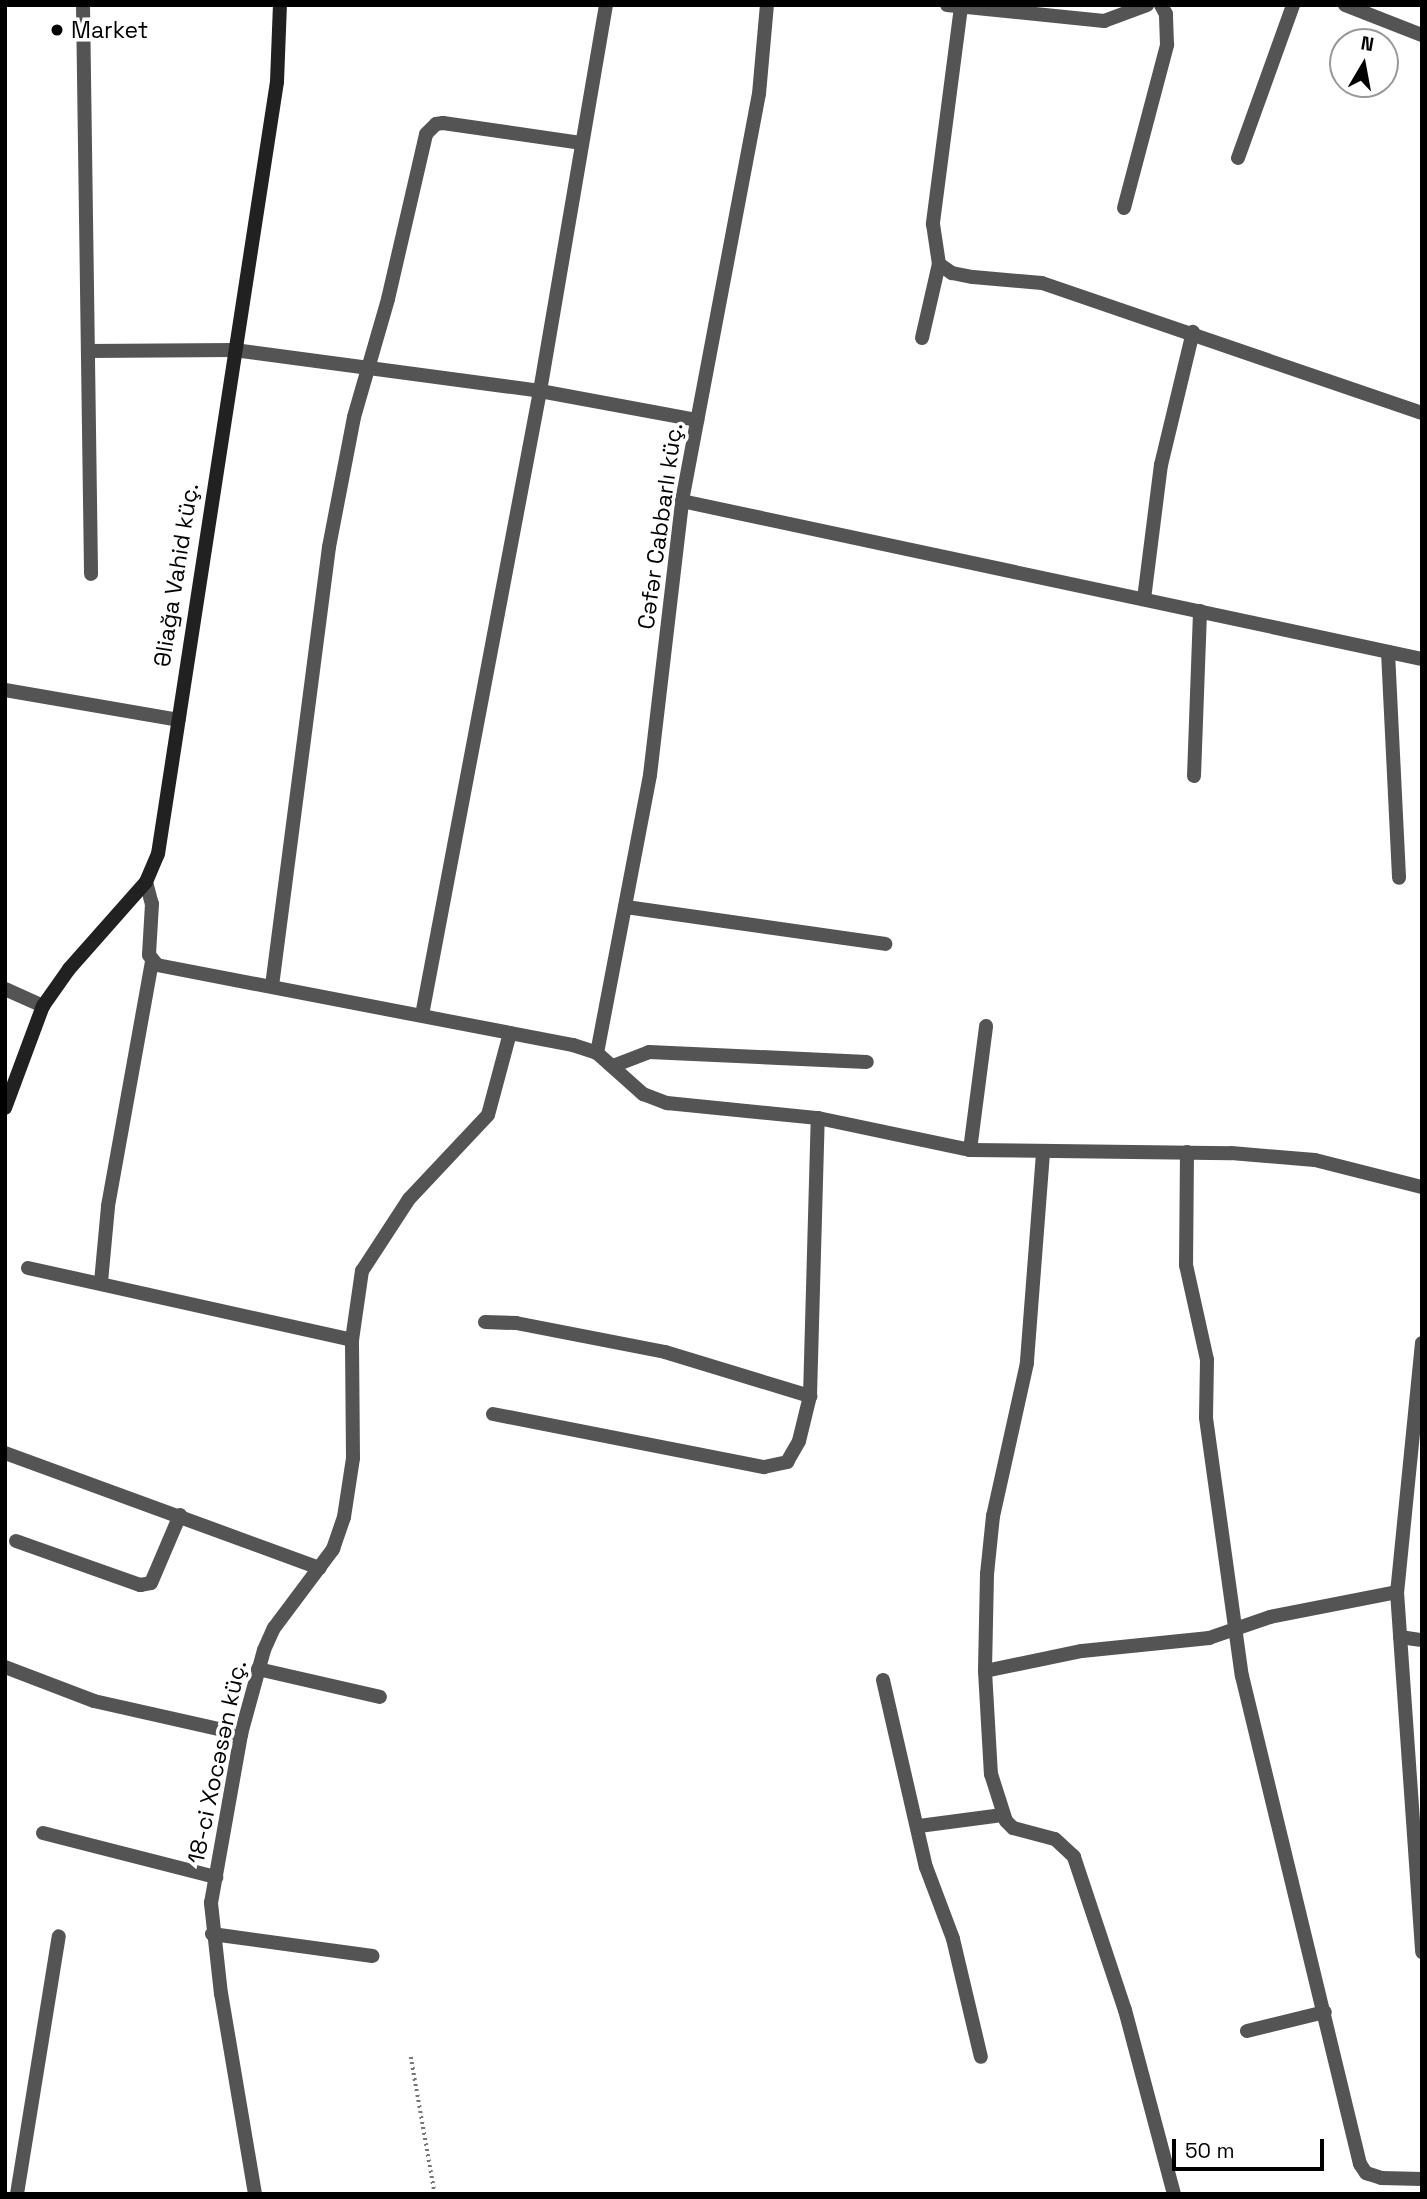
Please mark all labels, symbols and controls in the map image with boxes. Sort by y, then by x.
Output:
place label: Market [71,16,148,44]
marker: Market [49,22,65,38]
north arrow [1329,28,1399,98]
text: N [1359,30,1376,57]
street label: Cəfər Cabbarlı küç. [632,421,688,631]
street label: Əliağa Vahid küç. [148,481,204,669]
street label: 18-ci Xocəsən küç. [182,1658,252,1866]
scale bar [1175,2126,1327,2170]
text: 50 m [1185,2137,1235,2164]

